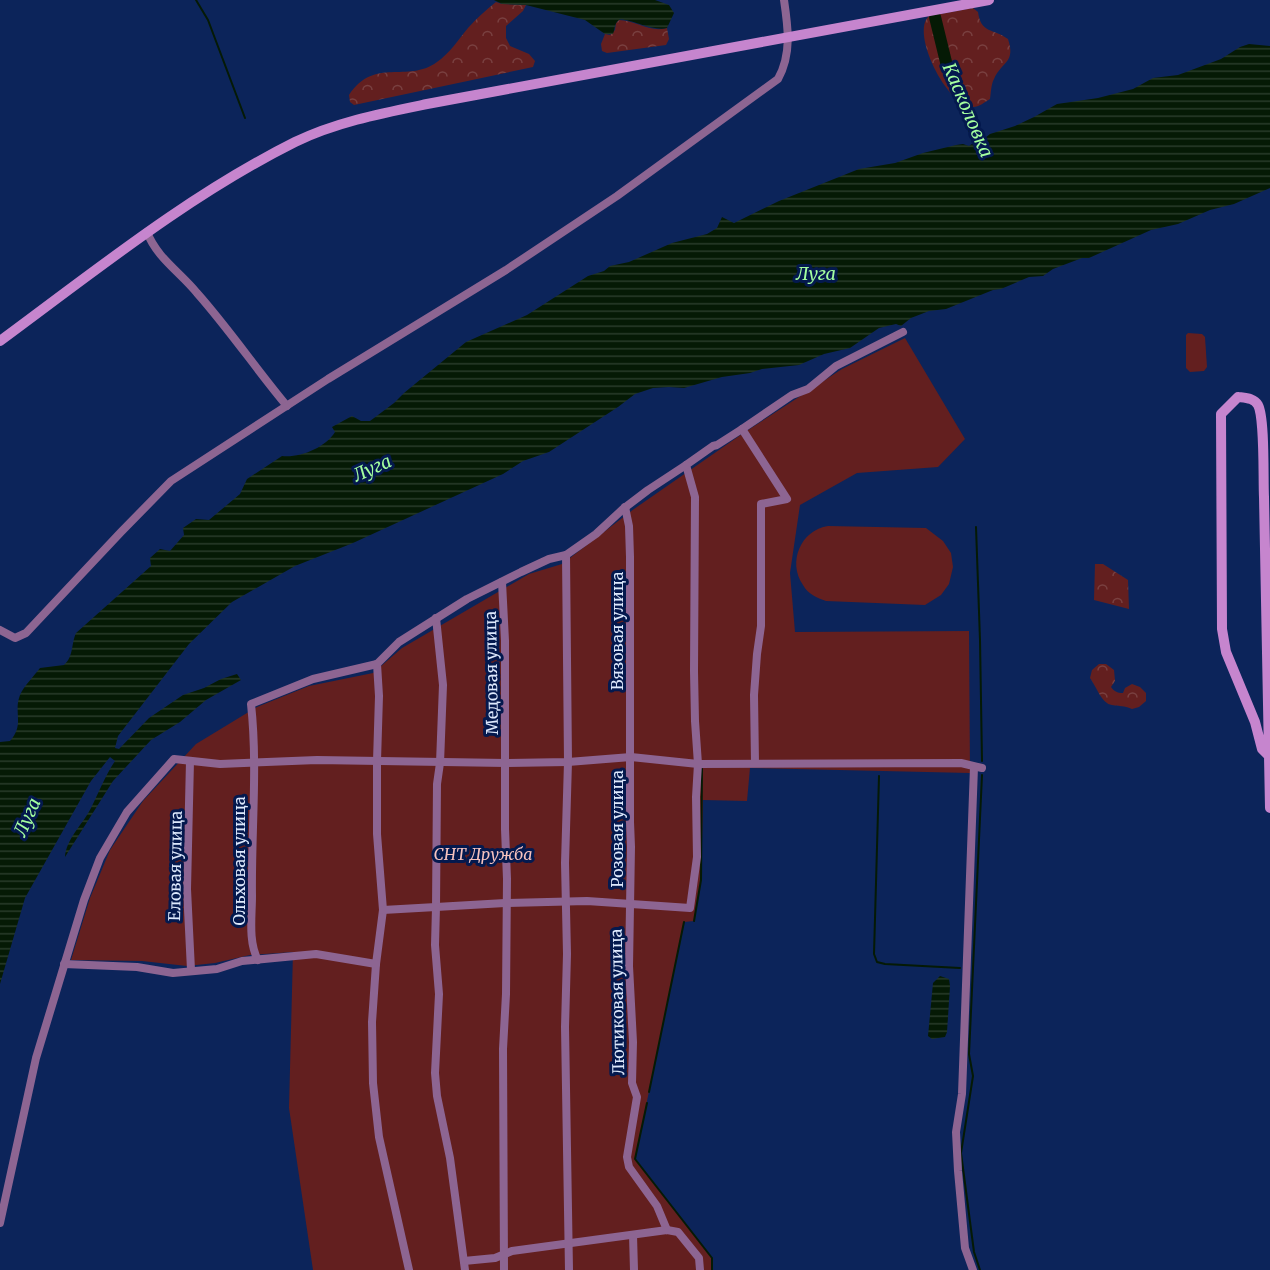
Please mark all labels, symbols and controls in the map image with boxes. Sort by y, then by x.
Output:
water label: Касколовка [938,59,998,161]
water label: Луга [795,262,836,285]
water label: Луга [348,449,395,487]
street label: Вязовая улица [607,571,627,690]
street label: Медовая улица [480,611,502,735]
street label: Розовая улица [607,770,627,888]
water label: Луга [8,794,46,841]
street label: Ольховая улица [229,796,249,926]
street label: Еловая улица [164,810,186,921]
park label: СНТ Дружба [433,844,533,864]
street label: Лютиковая улица [606,928,628,1075]

